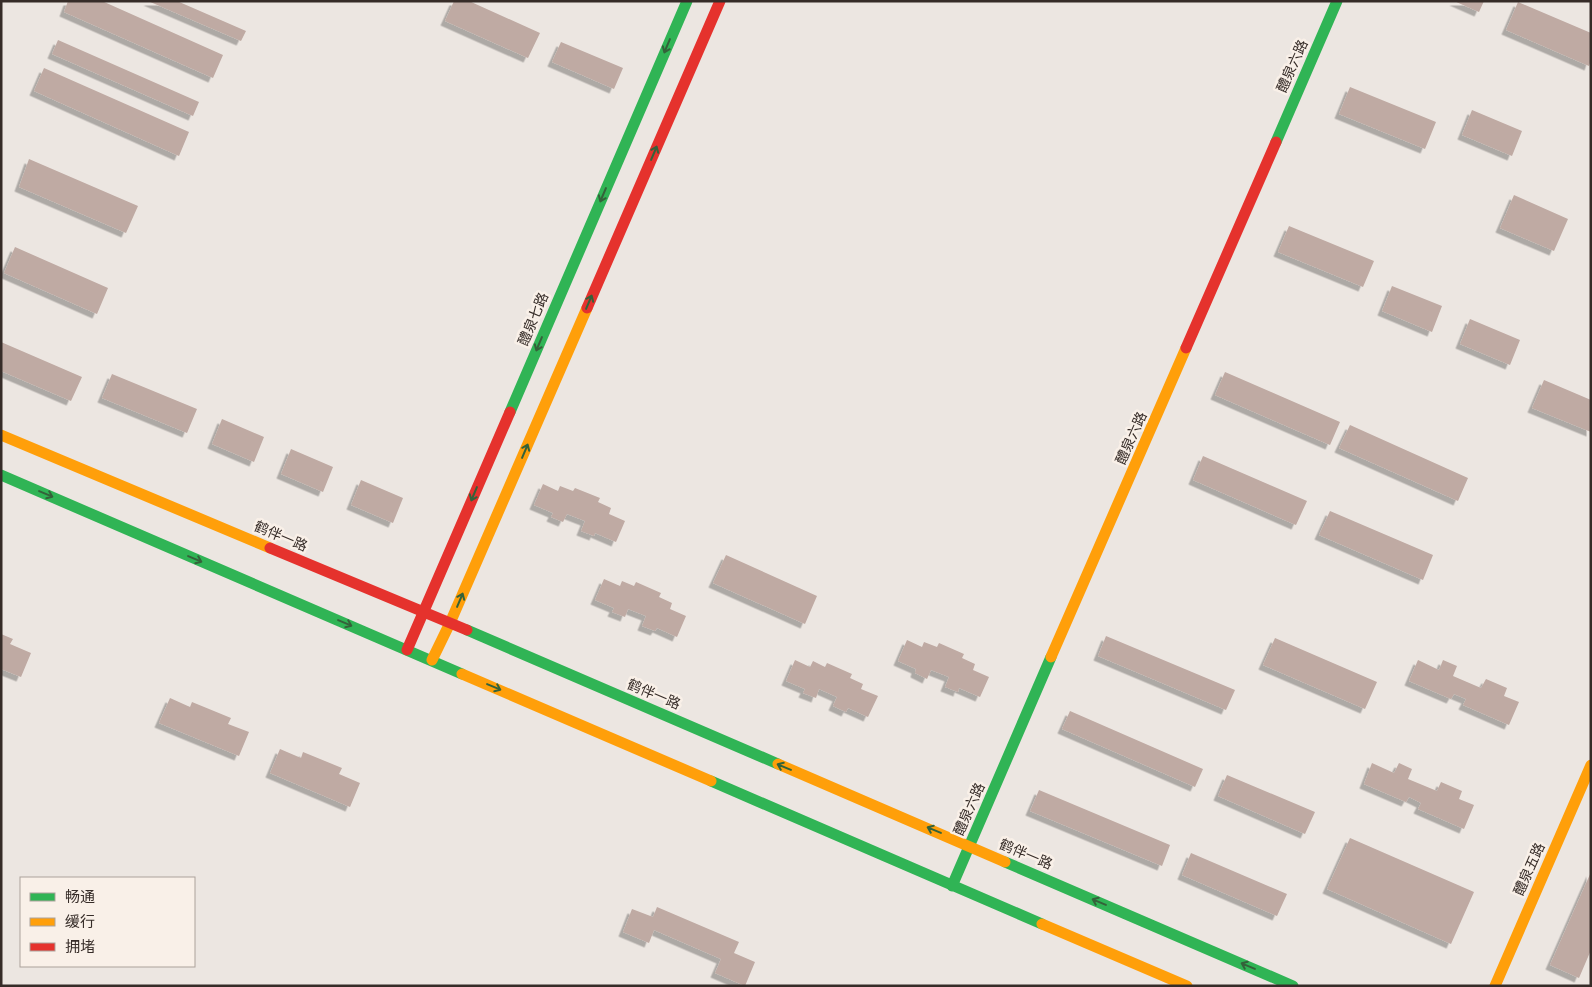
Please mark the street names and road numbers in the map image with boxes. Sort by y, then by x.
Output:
street label: 醴泉六路 [1272,37,1312,95]
street label: 醴泉七路 [514,290,552,348]
street label: 醴泉六路 [1111,409,1151,467]
street label: 鹤伴一路 [252,517,310,555]
street label: 鹤伴一路 [625,675,683,713]
street label: 醴泉六路 [949,780,989,838]
street label: 鹤伴一路 [997,835,1055,873]
street label: 醴泉五路 [1509,840,1549,898]

